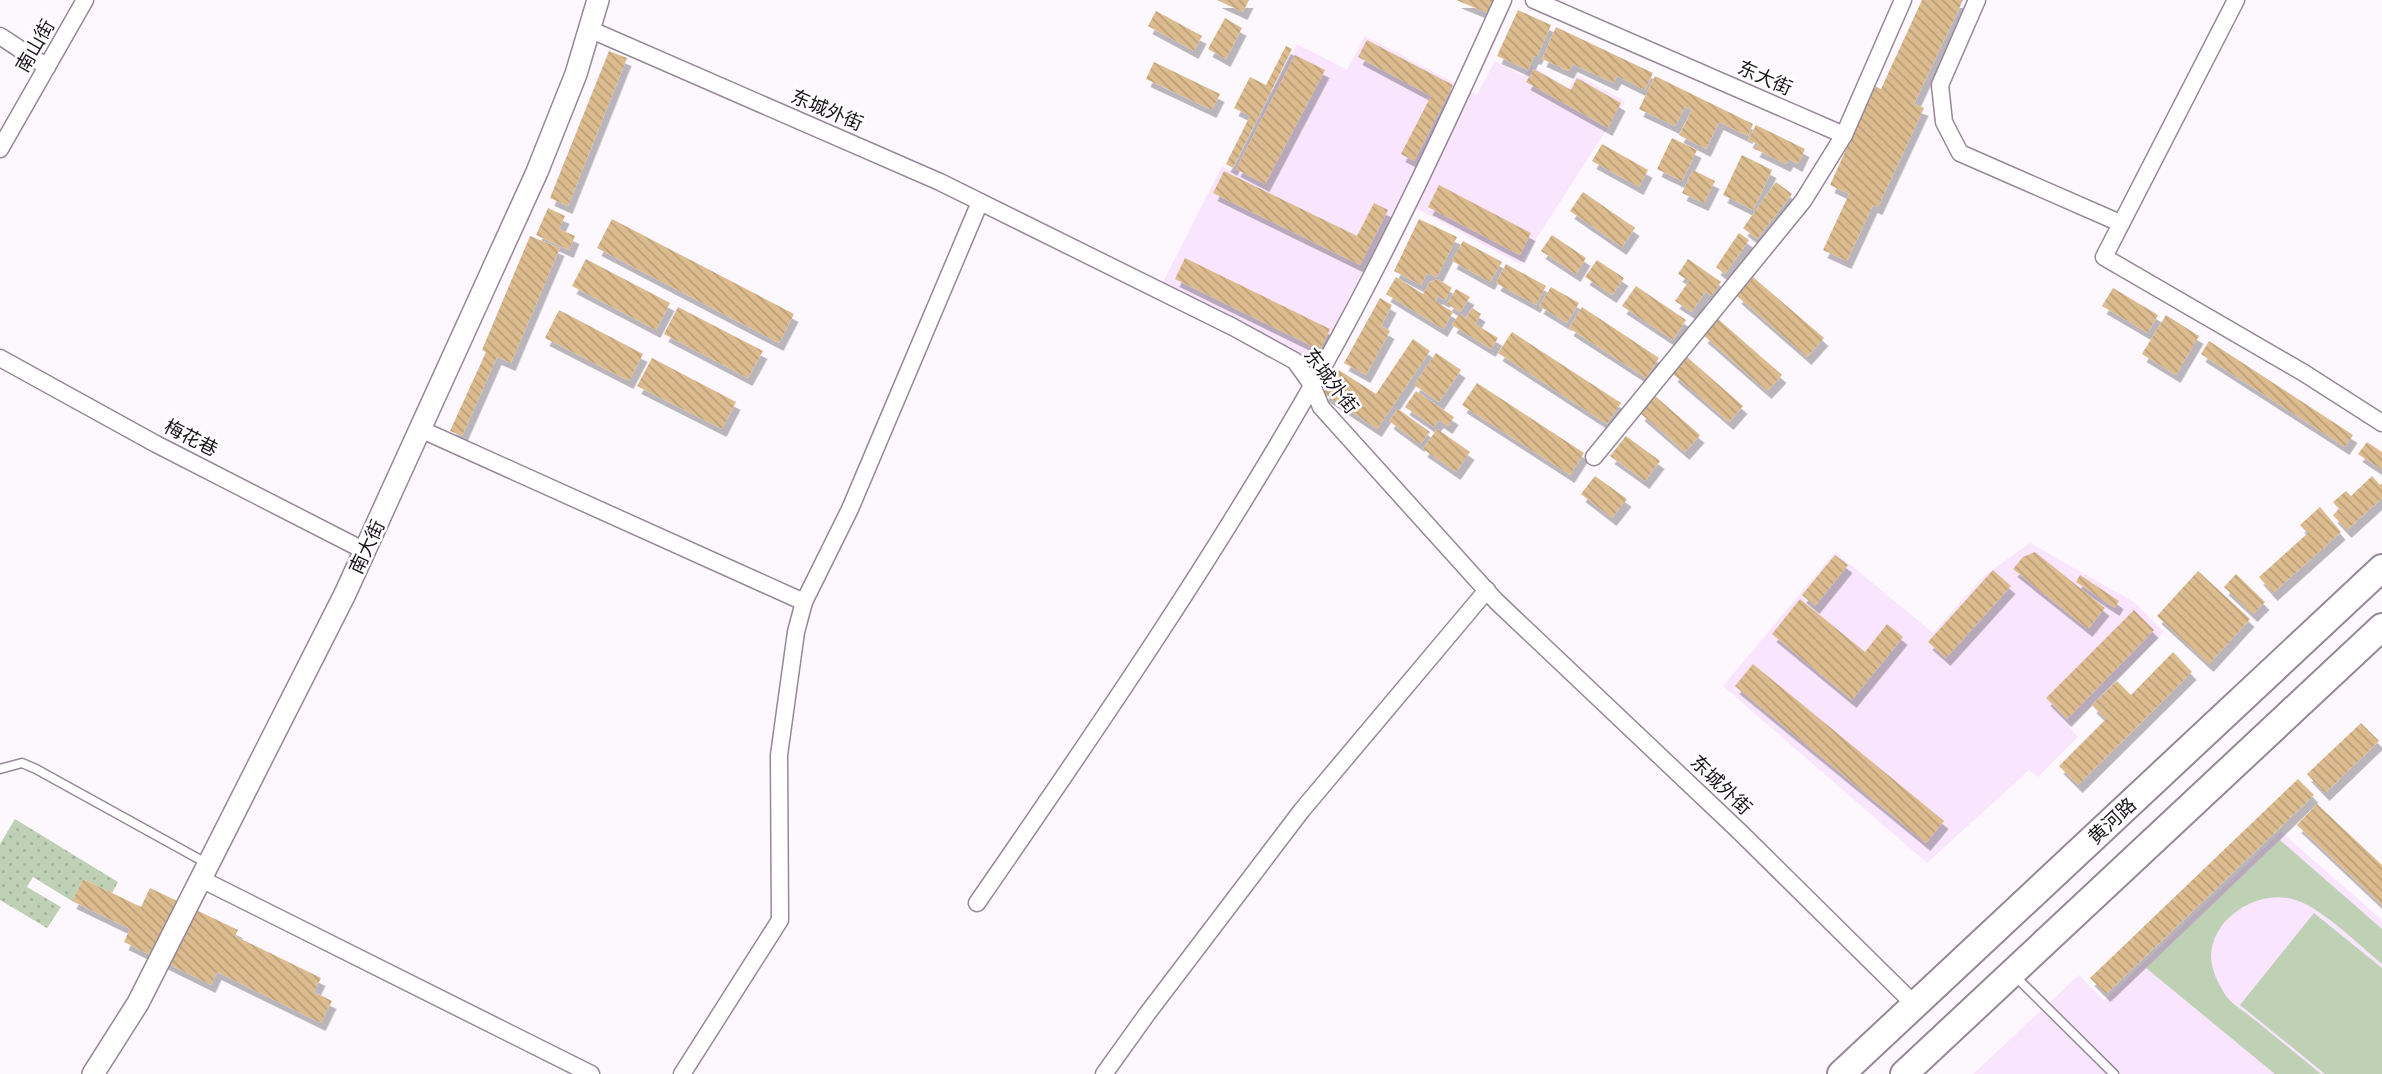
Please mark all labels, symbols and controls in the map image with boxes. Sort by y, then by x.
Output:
street label: 南山街 [12,16,58,76]
street label: 东大街 [1735,57,1795,99]
street label: 东城外街 [788,85,866,135]
street label: 东城外街 [1300,344,1362,418]
street label: 梅花巷 [161,416,221,460]
street label: 南大街 [345,517,389,577]
street label: 东城外街 [1686,751,1756,819]
street label: 黄河路 [2084,794,2140,848]

